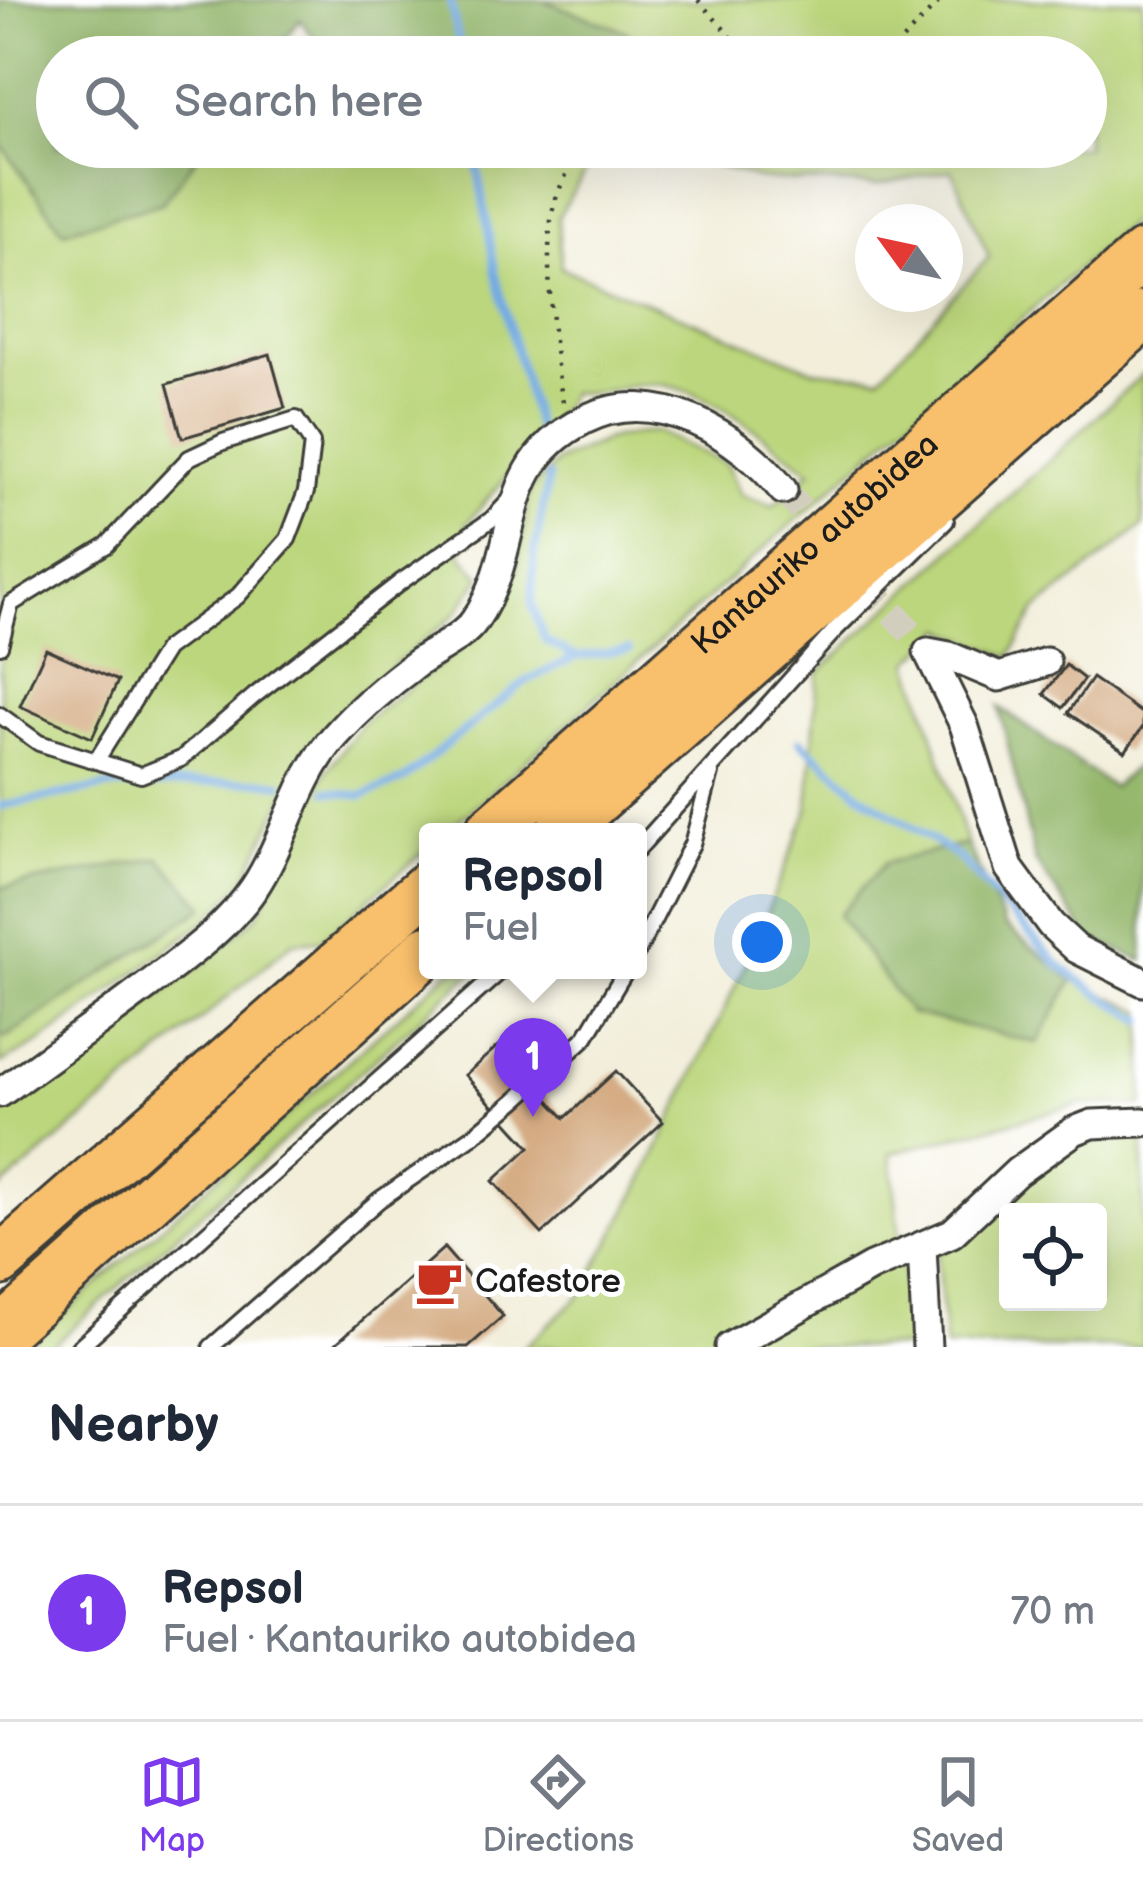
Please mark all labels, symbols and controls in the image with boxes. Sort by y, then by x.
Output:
search box [36,36,1107,168]
icon: search [78,69,144,135]
text: Search here [174,75,423,130]
north arrow [855,204,963,312]
street label: Kantauriko autobidea [684,425,947,664]
popup [419,823,647,979]
text: Repsol [462,850,604,905]
text: Fuel [462,905,539,952]
your location [732,912,792,972]
pin: 1 [494,1018,572,1117]
map controls [999,1203,1107,1311]
button: locate [999,1203,1107,1311]
cafe icon: Cafestore [414,1257,464,1307]
place label: Cafestore [475,1262,621,1302]
text: Nearby [48,1395,219,1456]
text: Repsol [162,1562,304,1617]
text: 1 [79,1589,95,1636]
text: 70 m [1010,1589,1095,1636]
text: Fuel · Kantauriko autobidea [162,1617,637,1664]
tab: Map [139,1749,205,1861]
tab: Directions [482,1749,634,1861]
tab: Saved [912,1749,1004,1861]

